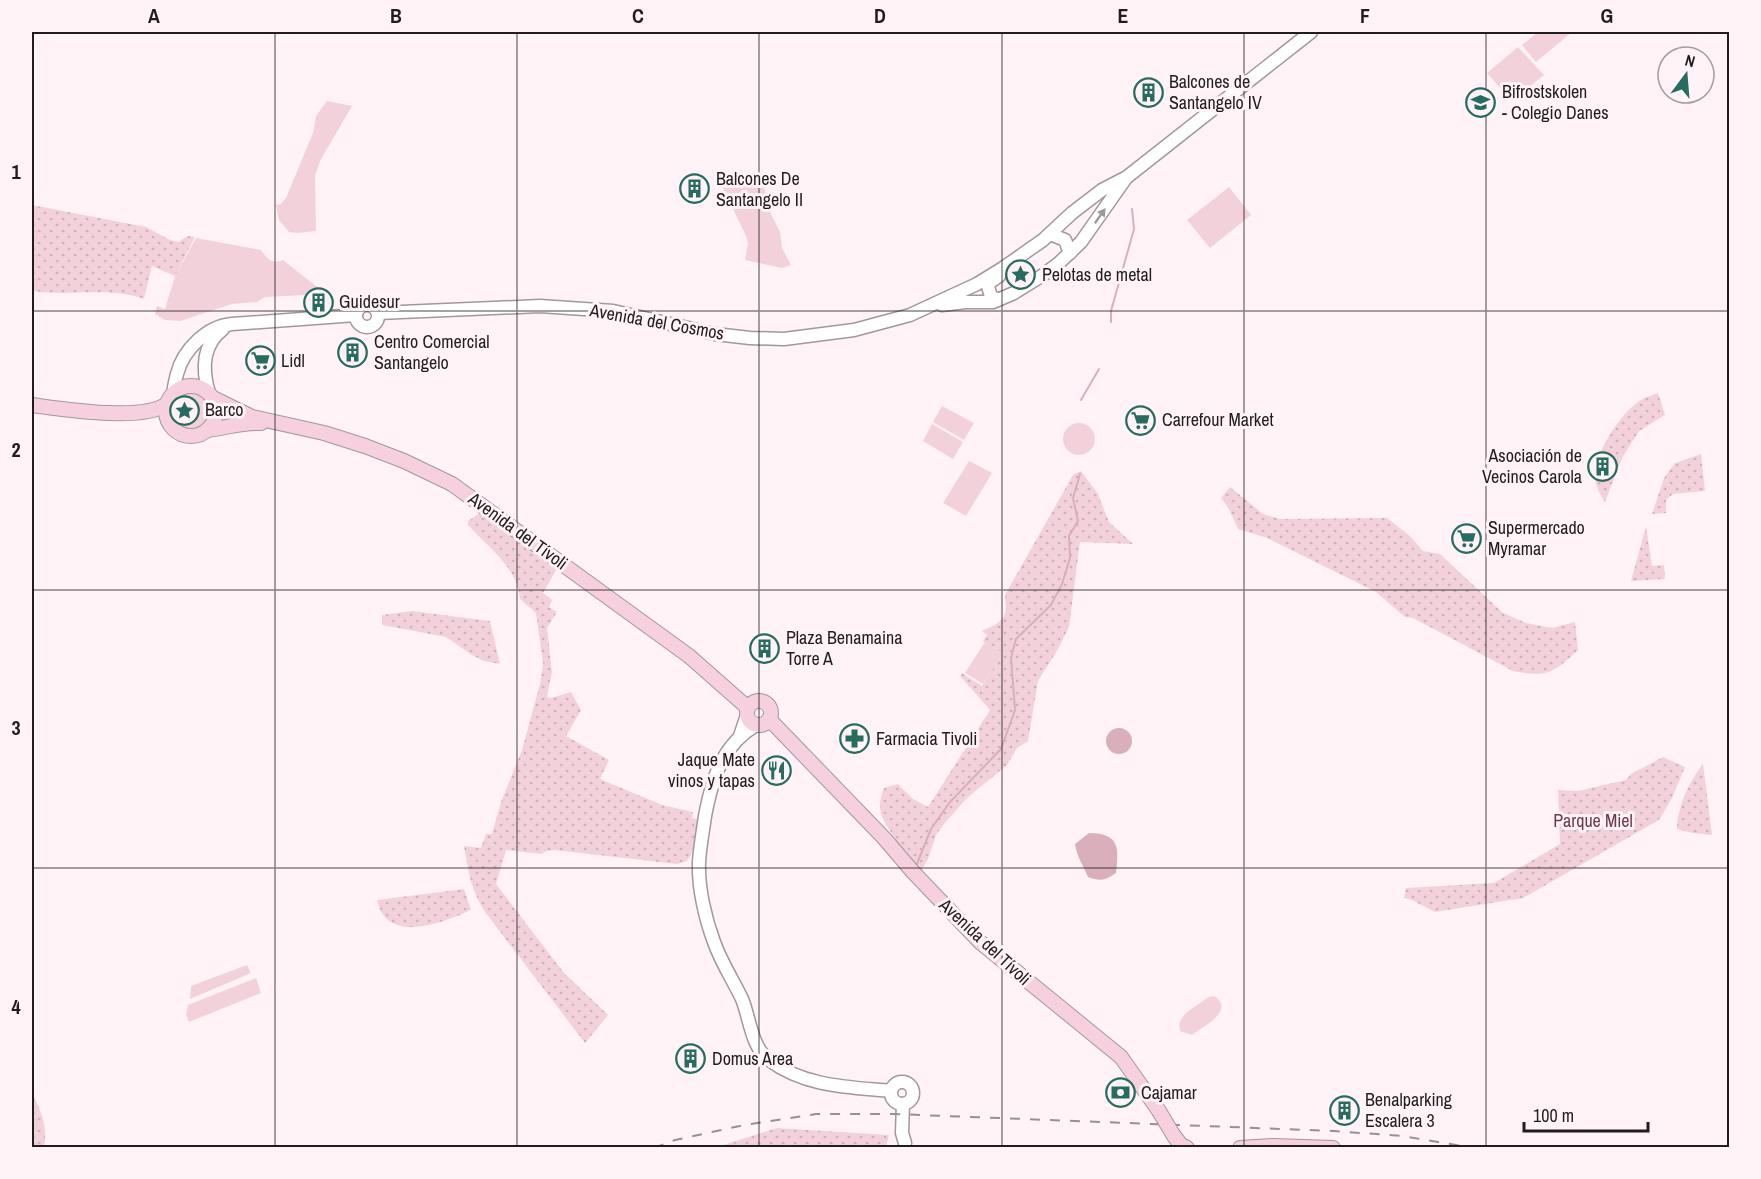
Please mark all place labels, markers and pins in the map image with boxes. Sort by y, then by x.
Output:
place label: Balcones de Santangelo IV [1169,69,1262,115]
building icon: Balcones de Santangelo IV [1132,76,1164,108]
place label: Bifrostskolen - Colegio Danes [1502,79,1609,125]
school or university icon: Bifrostskolen - Colegio Danes [1465,86,1497,118]
place label: Balcones De Santangelo II [716,166,803,212]
building icon: Balcones De Santangelo II [679,173,711,205]
place icon: Pelotas de metal [1005,259,1037,291]
place label: Pelotas de metal [1042,262,1152,287]
building icon: Guidesur [302,286,334,318]
place label: Guidesur [339,289,400,314]
place label: Centro Comercial Santangelo [374,329,490,375]
building icon: Centro Comercial Santangelo [337,336,369,368]
supermarket icon: Lidl [244,345,276,377]
place label: Lidl [281,348,305,373]
place icon: Barco [168,394,200,426]
place label: Barco [205,397,244,422]
supermarket icon: Carrefour Market [1125,404,1157,436]
place label: Carrefour Market [1162,407,1274,432]
place label: Asociación de Vecinos Carola [1482,443,1582,489]
building icon: Asociación de Vecinos Carola [1587,450,1619,482]
place label: Supermercado Myramar [1488,515,1585,561]
supermarket icon: Supermercado Myramar [1451,522,1483,554]
place label: Plaza Benamaina Torre A [786,625,903,671]
building icon: Plaza Benamaina Torre A [749,632,781,664]
pharmacy icon: Farmacia Tivoli [839,723,871,755]
place label: Farmacia Tivoli [876,726,977,751]
place label: Jaque Mate vinos y tapas [668,747,755,793]
restaurant icon: Jaque Mate vinos y tapas [760,754,792,786]
building icon: Domus Area [675,1043,707,1075]
place label: Domus Area [712,1046,793,1071]
bank icon: Cajamar [1104,1077,1136,1109]
place label: Cajamar [1141,1080,1197,1105]
place label: Benalparking Escalera 3 [1365,1087,1453,1133]
building icon: Benalparking Escalera 3 [1328,1094,1360,1126]

